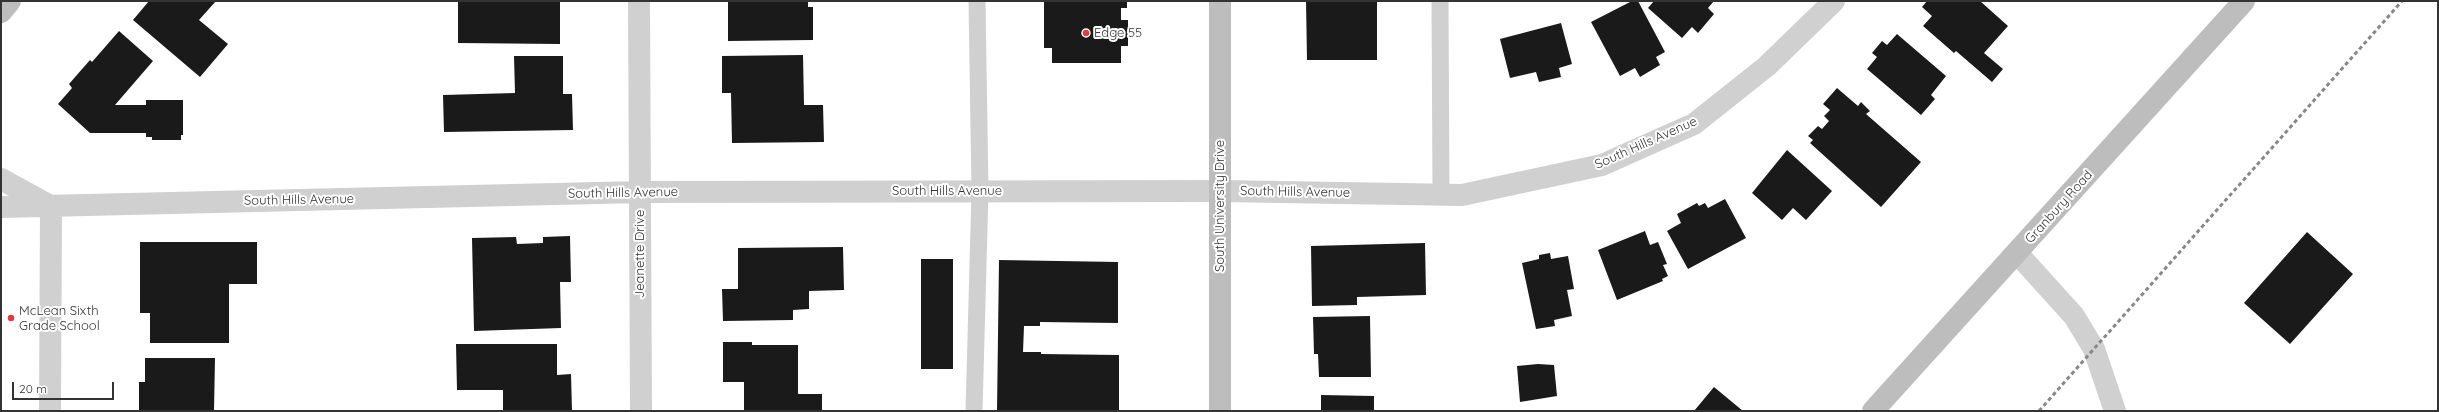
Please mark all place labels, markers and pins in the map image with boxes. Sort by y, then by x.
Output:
place label: Edge 55 [1094,25,1142,41]
marker: Edge 55 [1081,28,1091,38]
place label: McLean Sixth Grade School [19,303,100,334]
marker: McLean Sixth Grade School [6,313,16,323]

